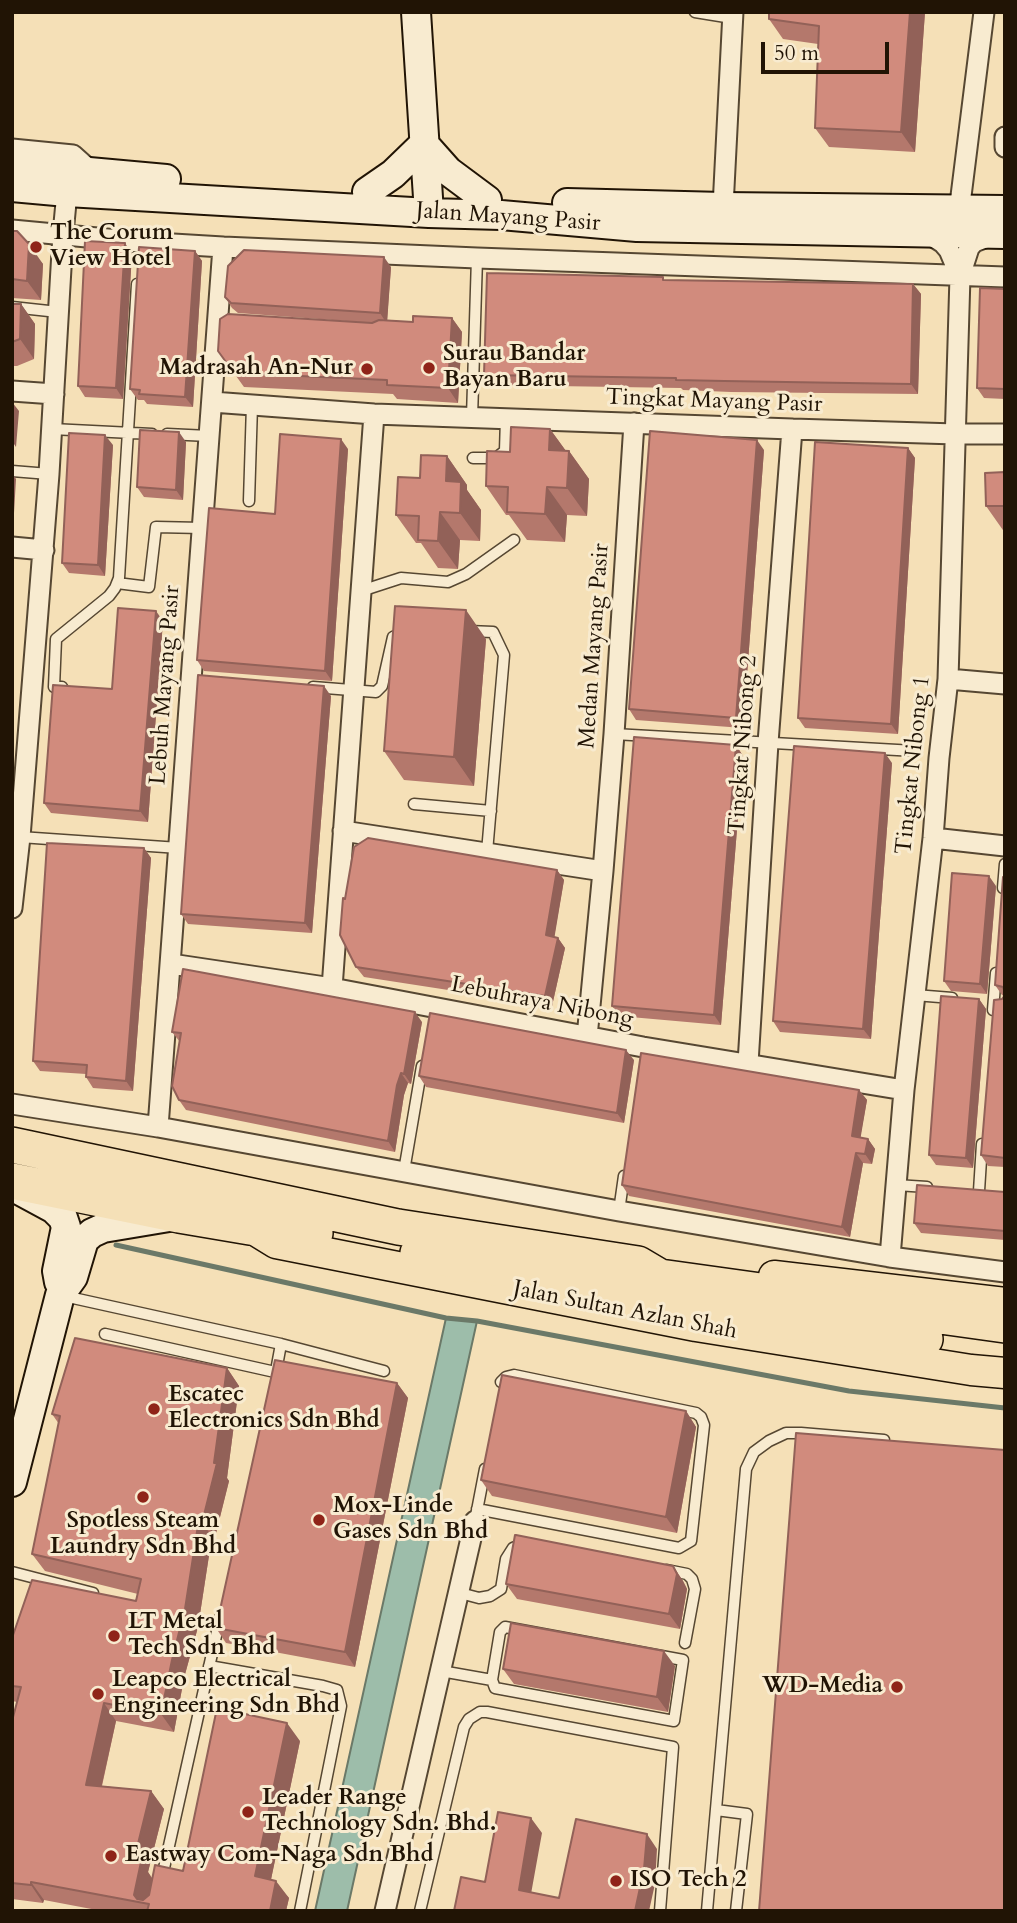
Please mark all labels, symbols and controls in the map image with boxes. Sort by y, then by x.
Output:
scale bar [765,28,893,72]
text: 50 m [774,39,819,68]
street label: Jalan Mayang Pasir [415,198,601,238]
place label: The Corum View Hotel [50,220,173,274]
marker: The Corum View Hotel [28,239,44,255]
place label: Surau Bandar Bayan Baru [443,341,586,395]
place label: Madrasah An-Nur [159,355,353,383]
marker: Surau Bandar Bayan Baru [421,360,437,376]
marker: Madrasah An-Nur [359,361,375,377]
street label: Tingkat Mayang Pasir [605,384,823,420]
street label: Medan Mayang Pasir [574,543,616,749]
street label: Lebuh Mayang Pasir [145,584,187,786]
street label: Tingkat Nibong 2 [724,654,764,836]
street label: Tingkat Nibong 1 [891,674,937,856]
street label: Lebuhraya Nibong [448,972,636,1034]
street label: Jalan Sultan Azlan Shah [511,1276,739,1346]
place label: Escatec Electronics Sdn Bhd [168,1382,380,1436]
marker: Escatec Electronics Sdn Bhd [146,1401,162,1417]
marker: Spotless Steam Laundry Sdn Bhd [135,1489,151,1505]
place label: Mox-Linde Gases Sdn Bhd [333,1493,488,1547]
place label: Spotless Steam Laundry Sdn Bhd [50,1508,236,1562]
marker: Mox-Linde Gases Sdn Bhd [311,1512,327,1528]
place label: LT Metal Tech Sdn Bhd [128,1609,275,1663]
marker: LT Metal Tech Sdn Bhd [106,1628,122,1644]
place label: Leapco Electrical Engineering Sdn Bhd [112,1667,340,1721]
place label: WD-Media [762,1673,883,1701]
marker: WD-Media [889,1679,905,1695]
marker: Leapco Electrical Engineering Sdn Bhd [90,1686,106,1702]
place label: Leader Range Technology Sdn. Bhd. [262,1785,496,1839]
marker: Leader Range Technology Sdn. Bhd. [240,1804,256,1820]
place label: Eastway Com-Naga Sdn Bhd [125,1842,433,1870]
marker: Eastway Com-Naga Sdn Bhd [103,1848,119,1864]
place label: ISO Tech 2 [630,1867,746,1895]
marker: ISO Tech 2 [608,1873,624,1889]

